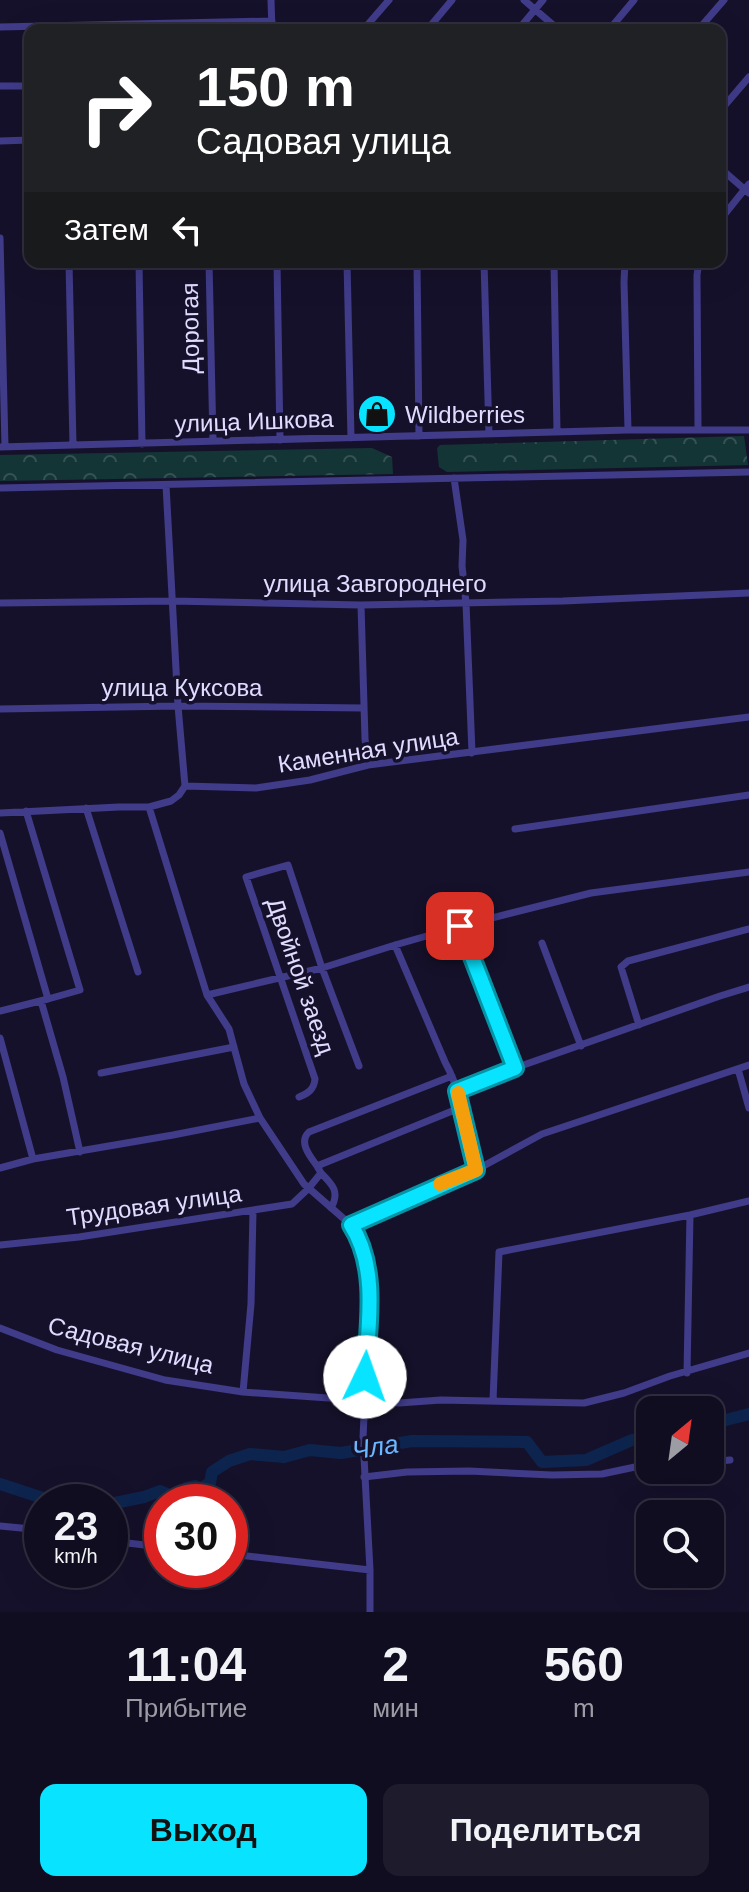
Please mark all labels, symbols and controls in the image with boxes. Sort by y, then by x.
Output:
text: 150 m [196,55,355,118]
icon: right [64,56,168,160]
text: Садовая улица [196,121,451,162]
icon: left [165,208,209,252]
text: Затем [64,213,149,246]
street label: Дорогая [176,282,204,374]
shop icon: Wildberries [356,393,398,435]
place label: Wildberries [405,401,525,428]
street label: улица Ишкова [174,405,335,437]
street label: улица Завгороднего [263,570,487,597]
street label: улица Куксова [102,674,263,701]
street label: Каменная улица [276,722,461,778]
pin [426,892,494,960]
street label: Двойной заезд [262,894,340,1058]
icon: arrive [438,904,482,948]
street label: Трудовая улица [65,1179,244,1231]
street label: Садовая улица [45,1311,217,1379]
position arrow [323,1335,407,1419]
north arrow [636,1396,724,1484]
map controls [636,1396,724,1588]
water label: Чла [350,1429,400,1465]
speed limit sign: 30 [144,1484,248,1588]
button: search [636,1500,724,1588]
text: 23 [54,1504,98,1548]
text: km/h [54,1545,98,1567]
text: 11:04 [126,1638,246,1691]
text: 2 [382,1638,409,1691]
text: 560 [544,1638,624,1691]
text: Прибытие [125,1693,247,1723]
text: мин [372,1693,419,1723]
text: m [573,1693,595,1723]
button: Выход [40,1784,367,1876]
button: Поделиться [383,1784,709,1876]

